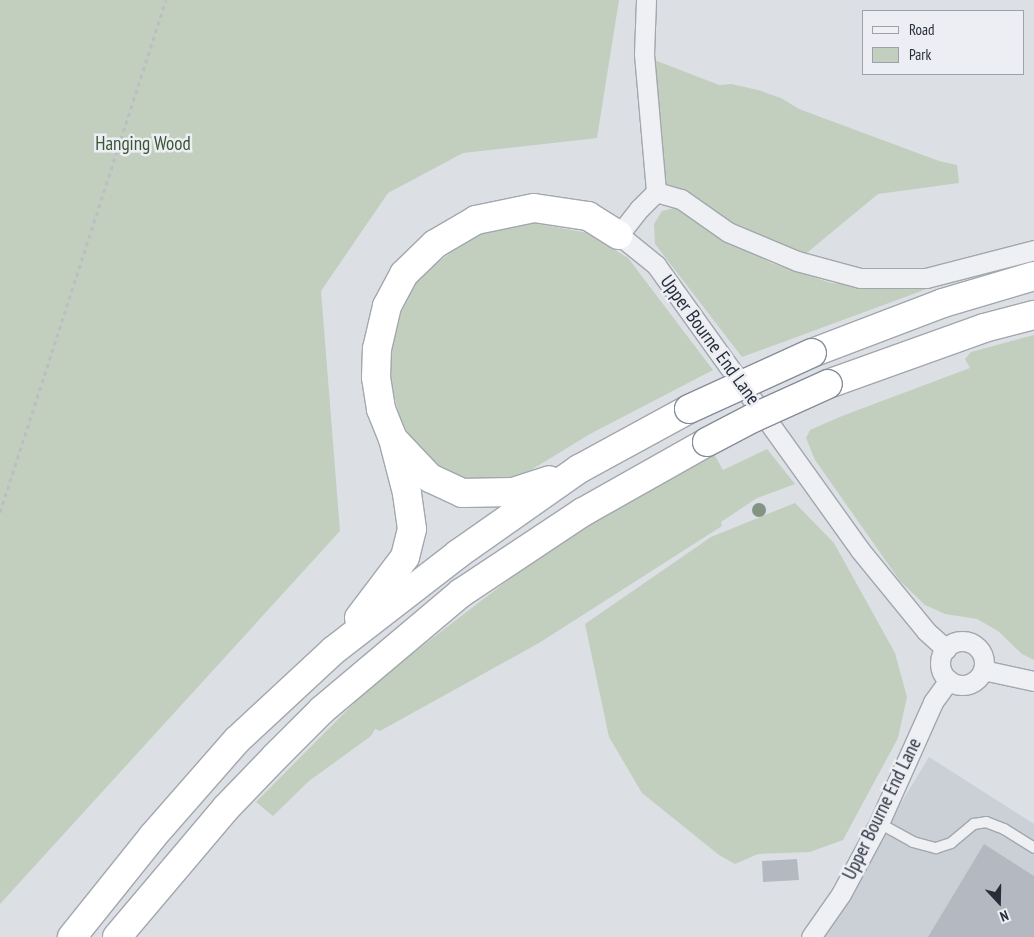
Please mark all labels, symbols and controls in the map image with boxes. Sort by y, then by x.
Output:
legend [862,10,1024,75]
text: Road [909,20,935,39]
text: Park [909,45,931,64]
park label: Hanging Wood [95,133,191,155]
street label: Upper Bourne End Lane [655,271,765,409]
street label: Upper Bourne End Lane [838,735,926,883]
north arrow [974,877,1024,927]
text: N [998,906,1011,926]

